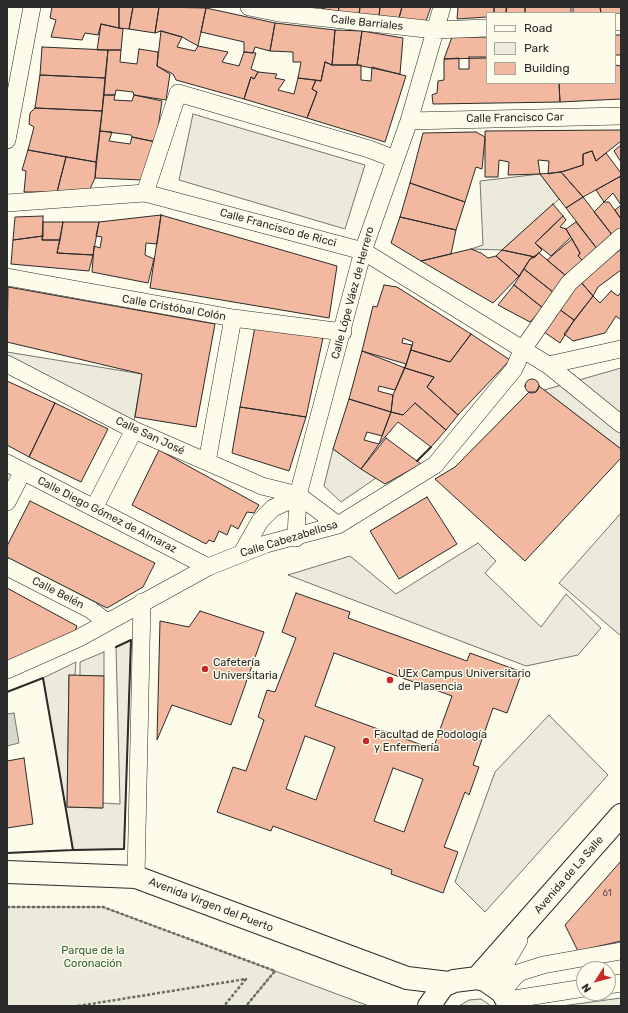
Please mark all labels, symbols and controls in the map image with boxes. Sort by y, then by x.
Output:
legend [486,12,616,84]
street label: Calle Barriales [330,13,404,33]
text: Road [524,21,552,35]
text: Park [524,41,549,55]
text: Building [524,61,570,75]
street label: Calle Francisco Car [466,111,564,125]
street label: Calle Francisco de Ricci [218,206,338,250]
street label: Calle Lópe Váez de Herrero [329,225,377,361]
street label: Calle Cristóbal Colón [121,292,227,324]
street label: Calle San José [113,414,187,458]
street label: Calle Diego Gómez de Almaraz [35,474,179,556]
street label: Calle Cabezabellosa [239,518,339,560]
street label: Calle Belén [30,574,86,612]
place label: Cafetería Universitaria [213,656,278,682]
marker: Cafetería Universitaria [200,664,210,674]
place label: UEx Campus Universitario de Plasencia [398,667,531,693]
marker: UEx Campus Universitario de Plasencia [385,675,395,685]
place label: Facultad de Podología y Enfermería [374,728,487,754]
marker: Facultad de Podología y Enfermería [361,736,371,746]
street label: Avenida de La Salle [532,834,606,916]
street label: Avenida Virgen del Puerto [147,875,275,935]
house number: 61 [602,888,612,898]
park label: Parque de la Coronación [61,944,125,970]
north arrow [576,961,616,1001]
text: N [579,981,594,995]

